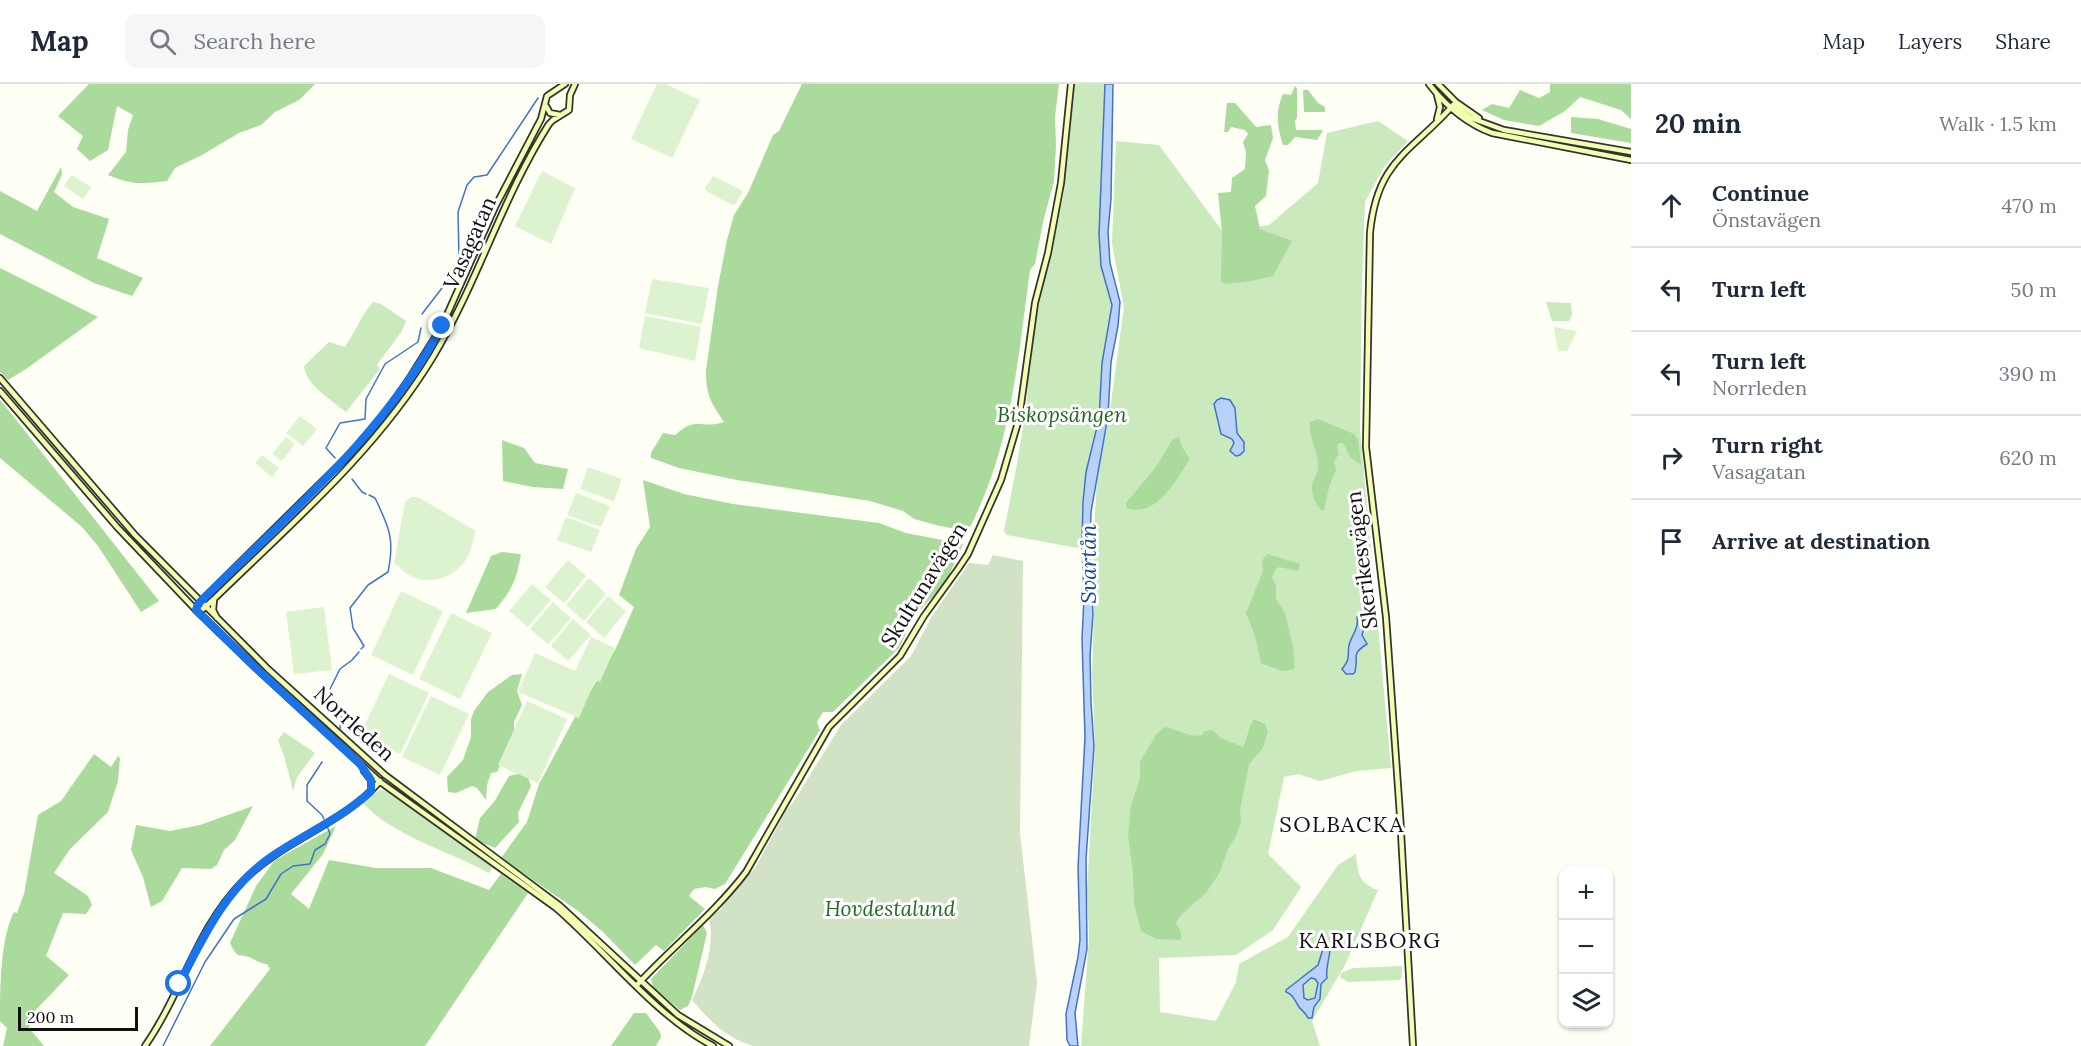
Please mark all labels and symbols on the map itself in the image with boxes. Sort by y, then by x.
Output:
street label: Vasagatan [437,192,502,294]
route end [428,312,454,338]
park label: Biskopsängen [997,401,1127,428]
street label: Skerikesvägen [1340,489,1383,630]
street label: Skultunavägen [874,517,973,652]
water label: Svartån [1074,524,1102,604]
street label: Norrleden [308,680,401,767]
district label: SOLBACKA [1279,810,1405,838]
park label: Hovdestalund [825,895,956,922]
district label: KARLSBORG [1299,926,1441,954]
route start [165,970,191,996]
scale bar [18,1004,138,1032]

